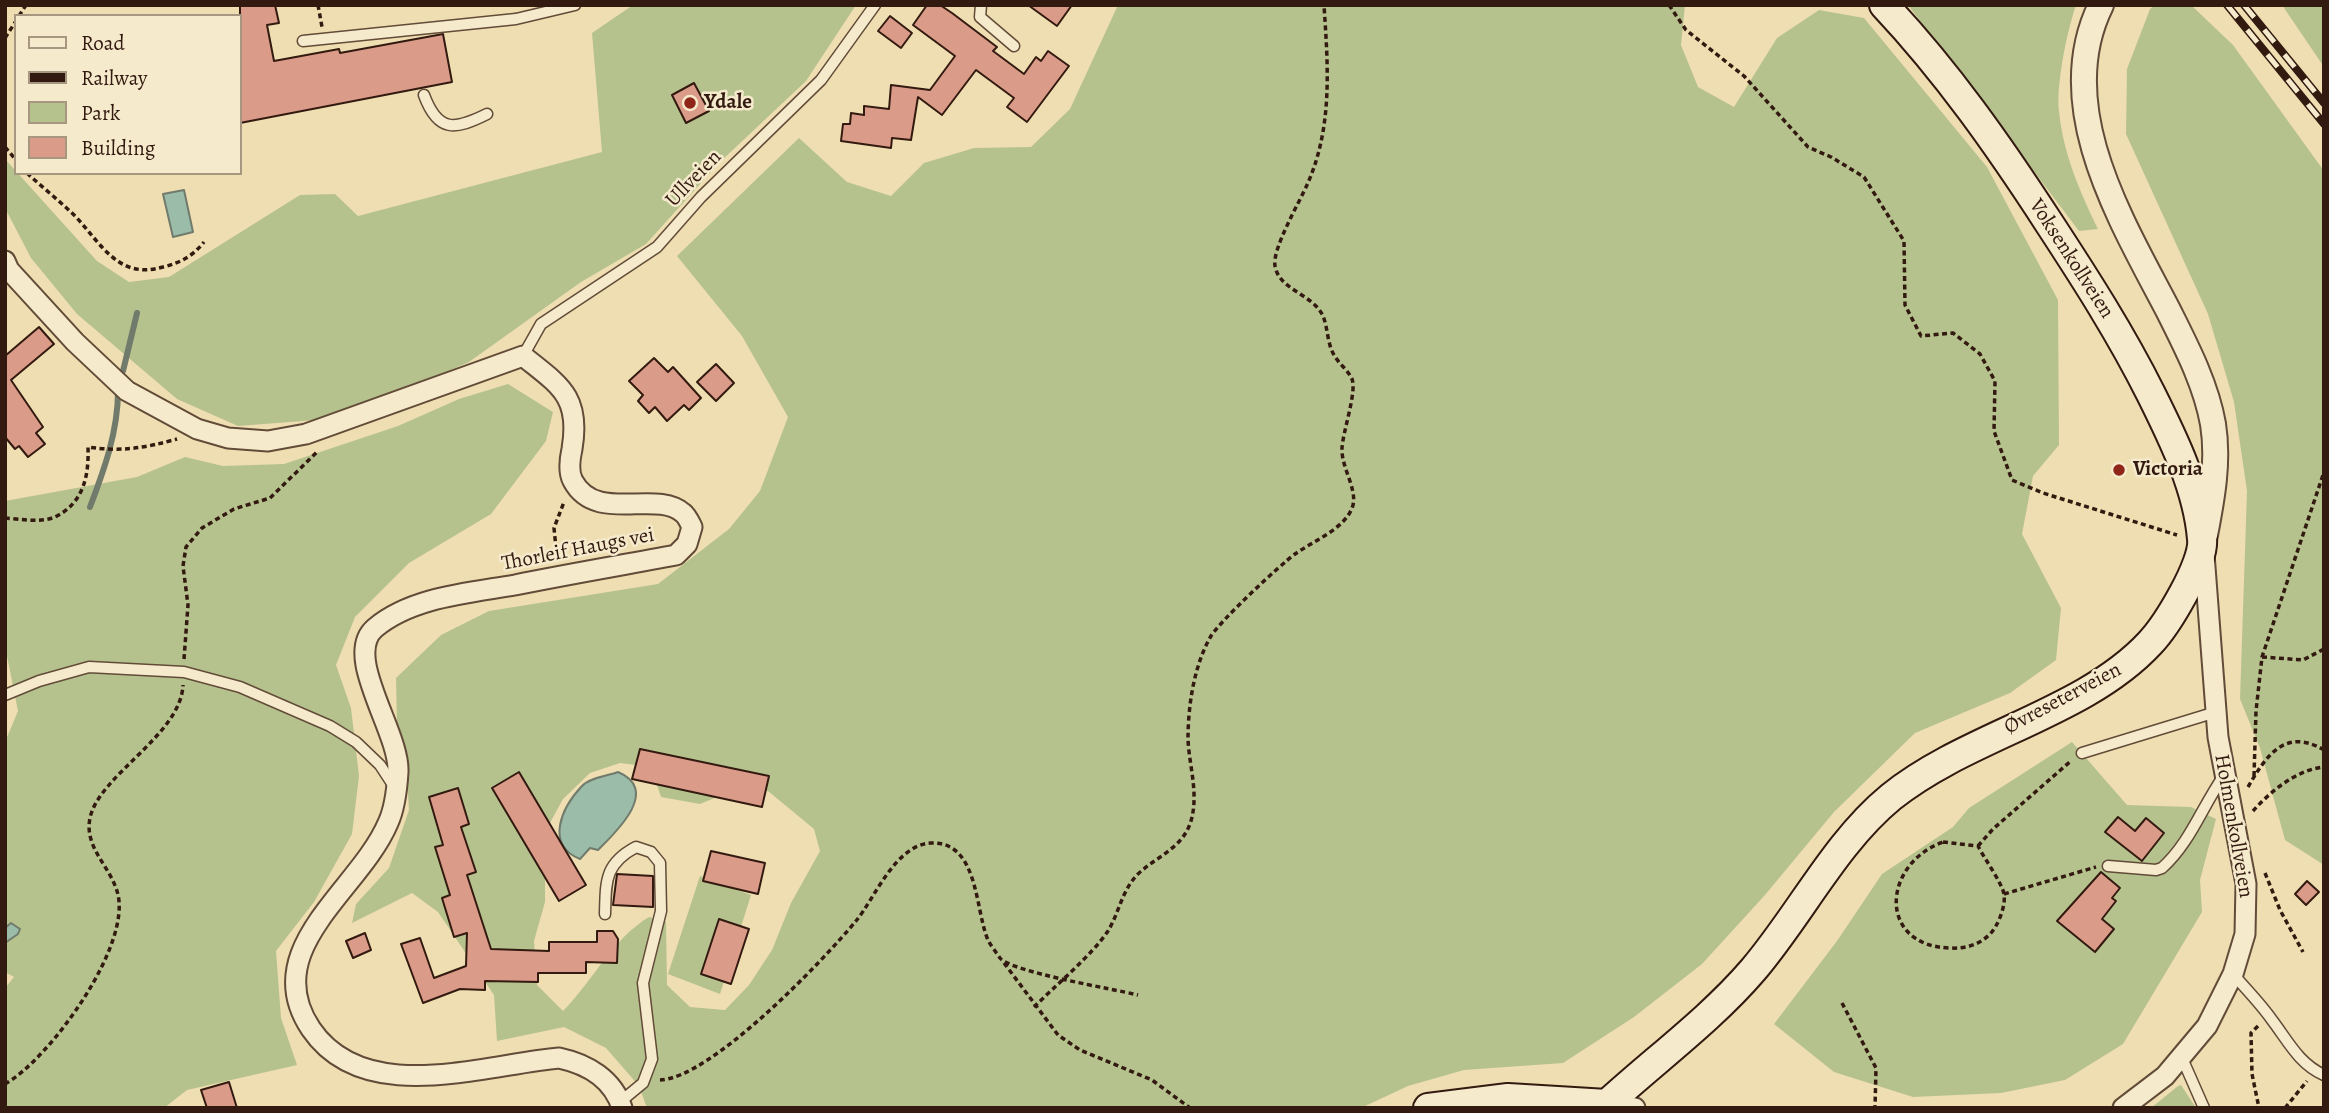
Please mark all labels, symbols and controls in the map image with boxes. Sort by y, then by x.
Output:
legend [14,14,242,175]
text: Road [81,29,125,57]
text: Railway [81,64,147,92]
place label: Ydale [704,90,752,116]
marker: Ydale [682,95,698,111]
text: Park [81,99,120,127]
text: Building [81,134,155,162]
street label: Ullveien [661,145,727,213]
street label: Voksenkollveien [2023,194,2119,324]
place label: Victoria [2133,457,2203,483]
marker: Victoria [2111,462,2127,478]
street label: Thorleif Haugs vei [500,523,656,577]
street label: Øvreseterveien [2000,658,2126,740]
street label: Holmenkollveien [2208,752,2258,900]

